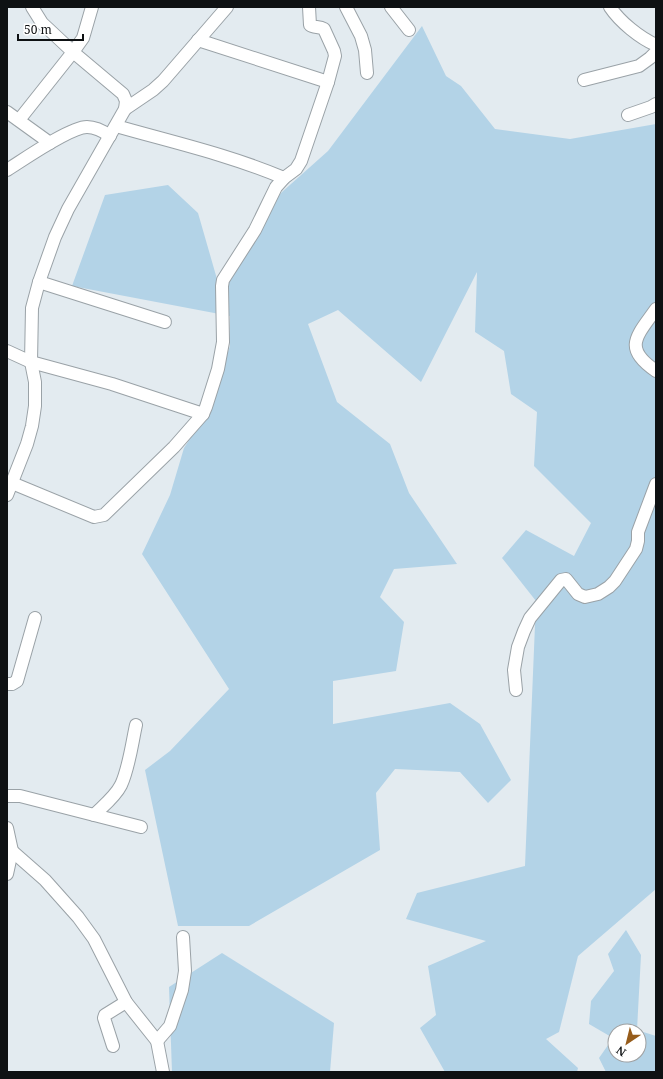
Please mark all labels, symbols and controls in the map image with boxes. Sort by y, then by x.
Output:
scale bar [18,16,83,42]
text: 50 m [24,21,52,38]
north arrow [607,1023,647,1063]
text: N [613,1043,629,1060]

